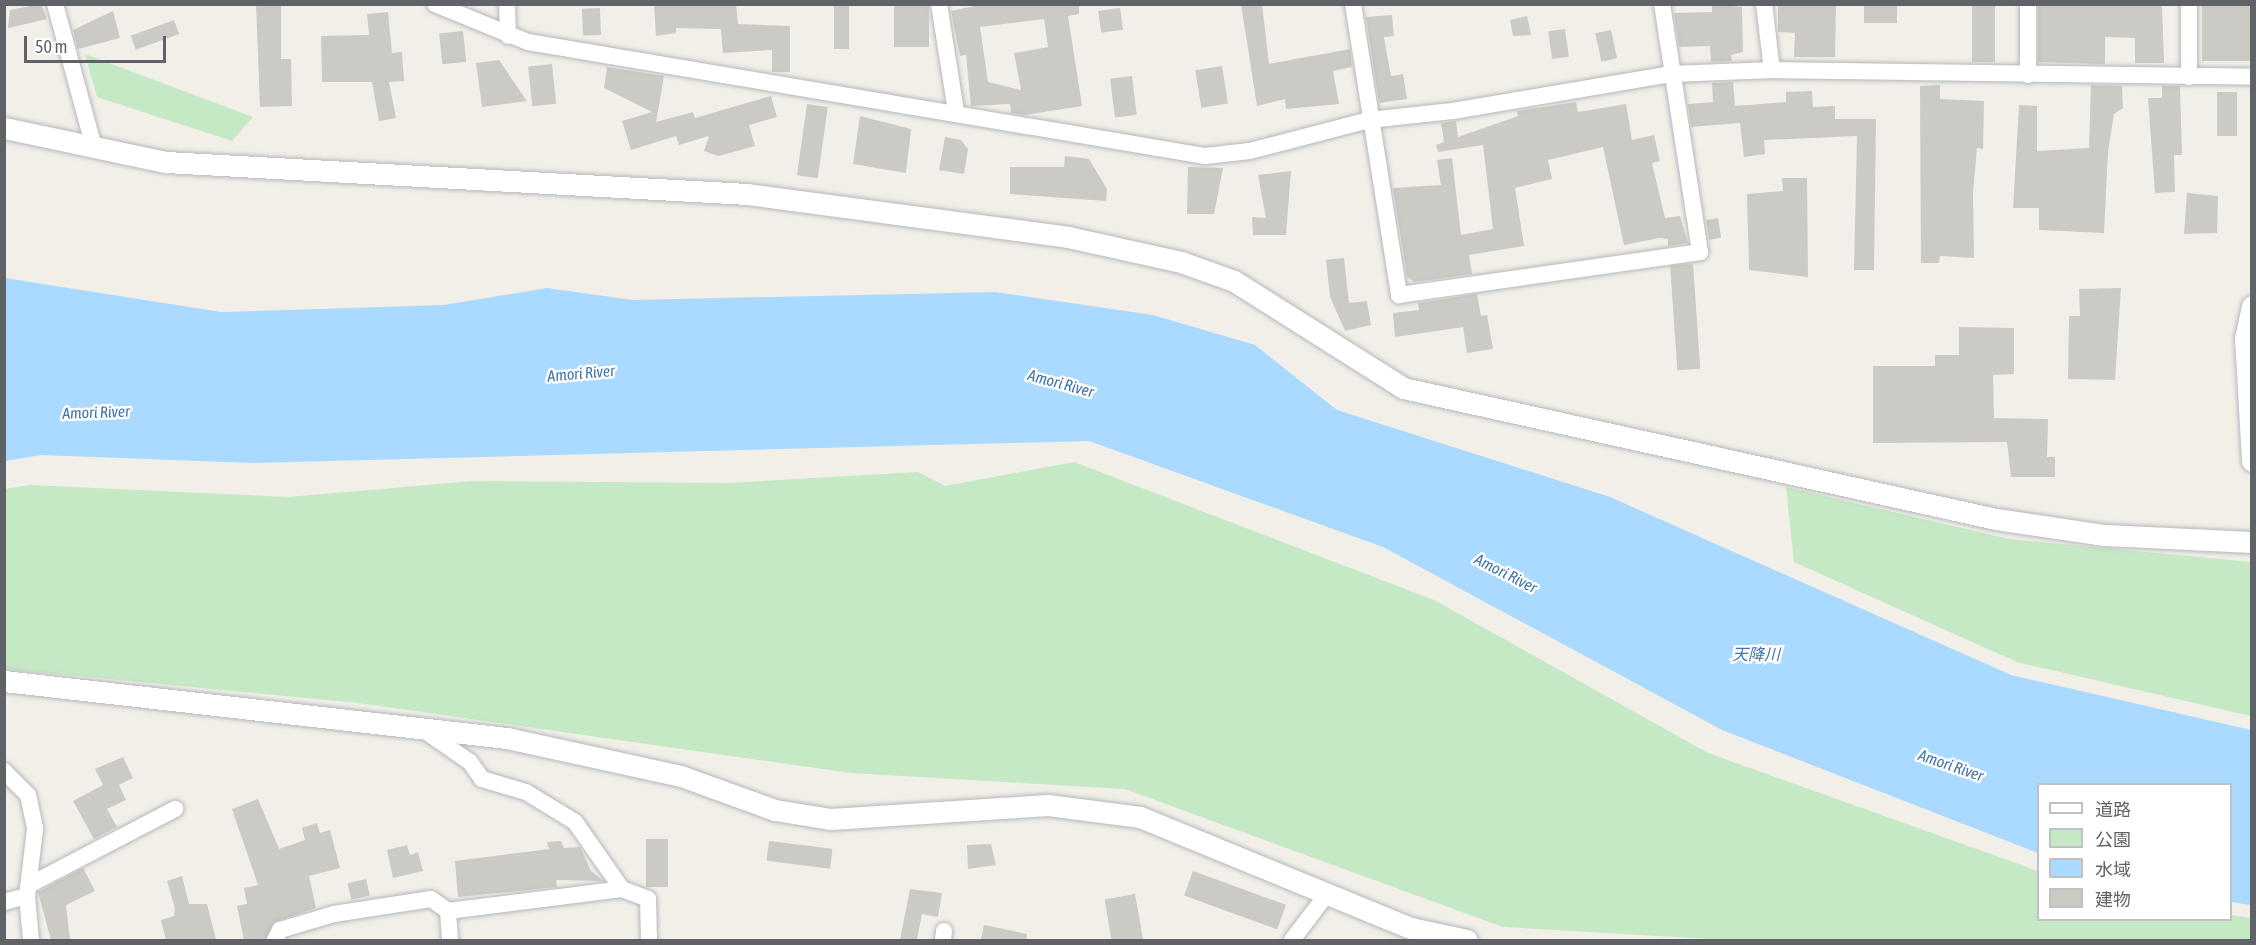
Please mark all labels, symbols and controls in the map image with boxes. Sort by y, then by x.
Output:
scale bar [27,24,170,62]
text: 50 m [35,36,67,57]
water label: Amori River [547,360,615,386]
water label: Amori River [1026,365,1096,401]
water label: Amori River [62,401,130,423]
water label: Amori River [1472,549,1540,597]
water label: 天降川 [1732,644,1780,664]
water label: Amori River [1916,745,1986,785]
legend [2037,783,2232,921]
text: 道路 [2095,799,2131,820]
text: 公園 [2095,829,2131,850]
text: 水域 [2095,859,2131,880]
text: 建物 [2095,889,2131,910]

